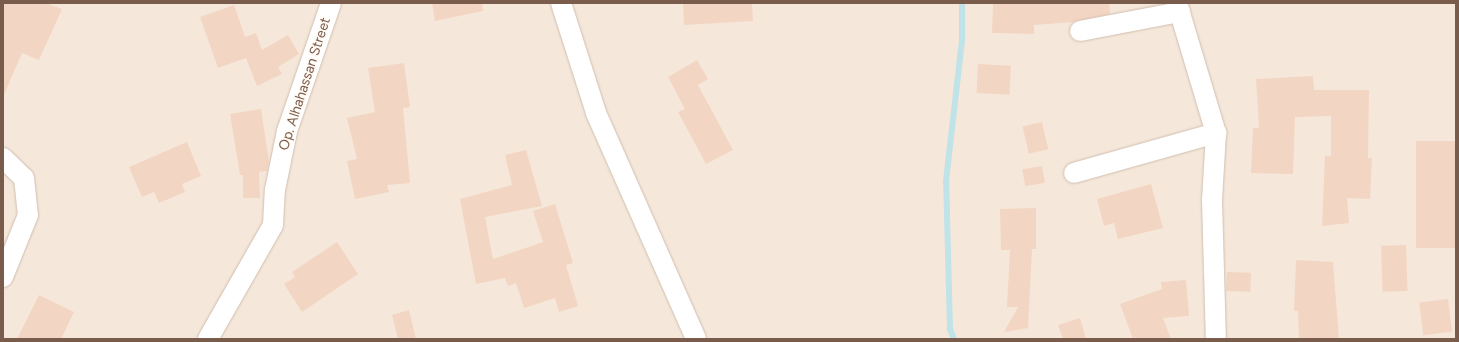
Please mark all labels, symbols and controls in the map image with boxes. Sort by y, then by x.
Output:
street label: Op. Alhahassan Street [276,15,334,153]

